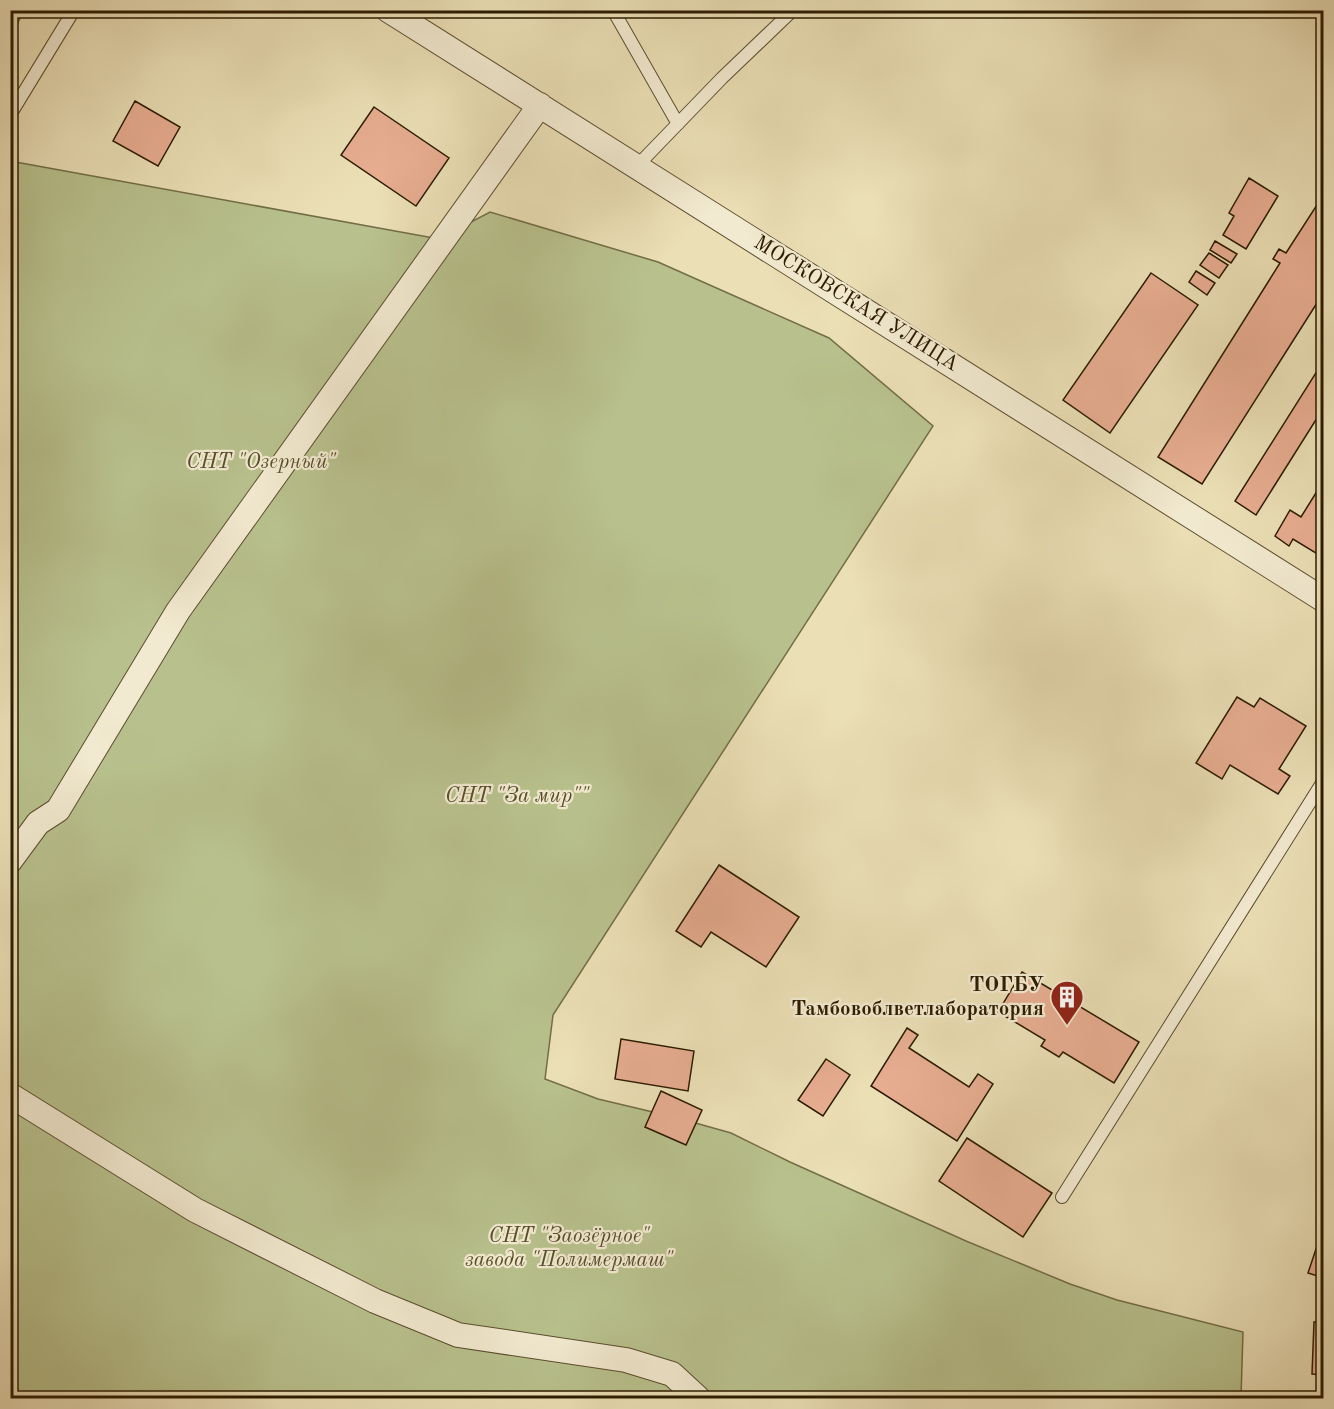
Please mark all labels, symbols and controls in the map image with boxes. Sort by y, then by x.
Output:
street label: МОСКОВСКАЯ УЛИЦА [750,232,962,376]
park label: СНТ "Озерный" [186,452,337,473]
park label: СНТ "За мир"" [445,785,590,807]
place label: ТОГБУ Тамбовоблветлаборатория [791,975,1044,1020]
building icon: ТОГБУ Тамбовоблветлаборатория [1049,979,1085,1026]
park label: СНТ "Заозёрное" завода "Полимермаш" [465,1225,674,1271]

